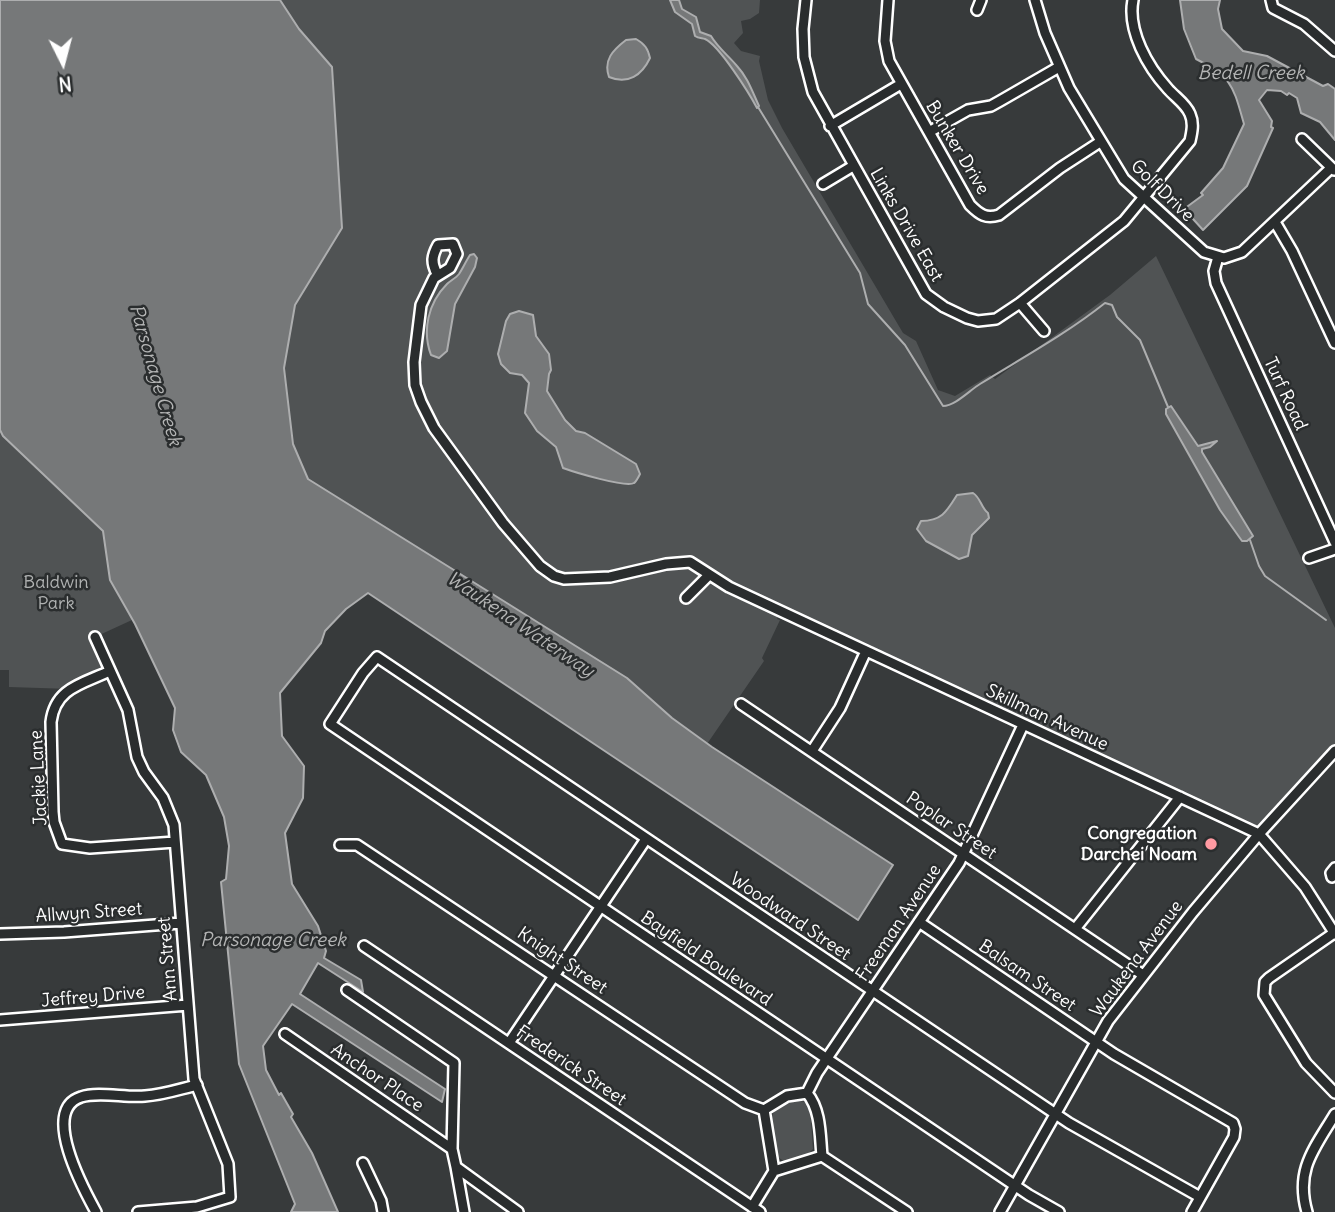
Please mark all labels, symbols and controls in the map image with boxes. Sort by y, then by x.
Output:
north arrow [28,28,98,98]
water label: Bedell Creek [1198,63,1304,85]
text: N [57,71,73,97]
street label: Bunker Drive [921,97,993,199]
street label: Golf Drive [1126,155,1198,227]
street label: Links Drive East [865,164,947,286]
water label: Parsonage Creek [124,302,186,448]
street label: Turf Road [1259,354,1311,434]
water label: Waukena Waterway [442,567,598,683]
park label: Baldwin Park [23,572,89,614]
street label: Skillman Avenue [982,680,1112,756]
street label: Jackie Lane [26,730,52,826]
street label: Poplar Street [902,788,1000,864]
place label: Congregation Darchei Noam [1081,823,1197,866]
marker: Congregation Darchei Noam [1203,836,1219,852]
street label: Freeman Avenue [852,860,946,986]
street label: Woodward Street [726,869,854,965]
street label: Waukena Avenue [1086,896,1188,1022]
street label: Allwyn Street [35,899,143,927]
street label: Bayfield Boulevard [636,907,776,1011]
street label: Ann Street [154,916,182,1002]
street label: Knight Street [513,923,611,999]
water label: Parsonage Creek [200,930,346,952]
street label: Balsam Street [974,936,1080,1016]
street label: Jeffrey Drive [40,982,146,1012]
street label: Frederick Street [512,1021,630,1111]
street label: Anchor Place [327,1039,427,1117]

